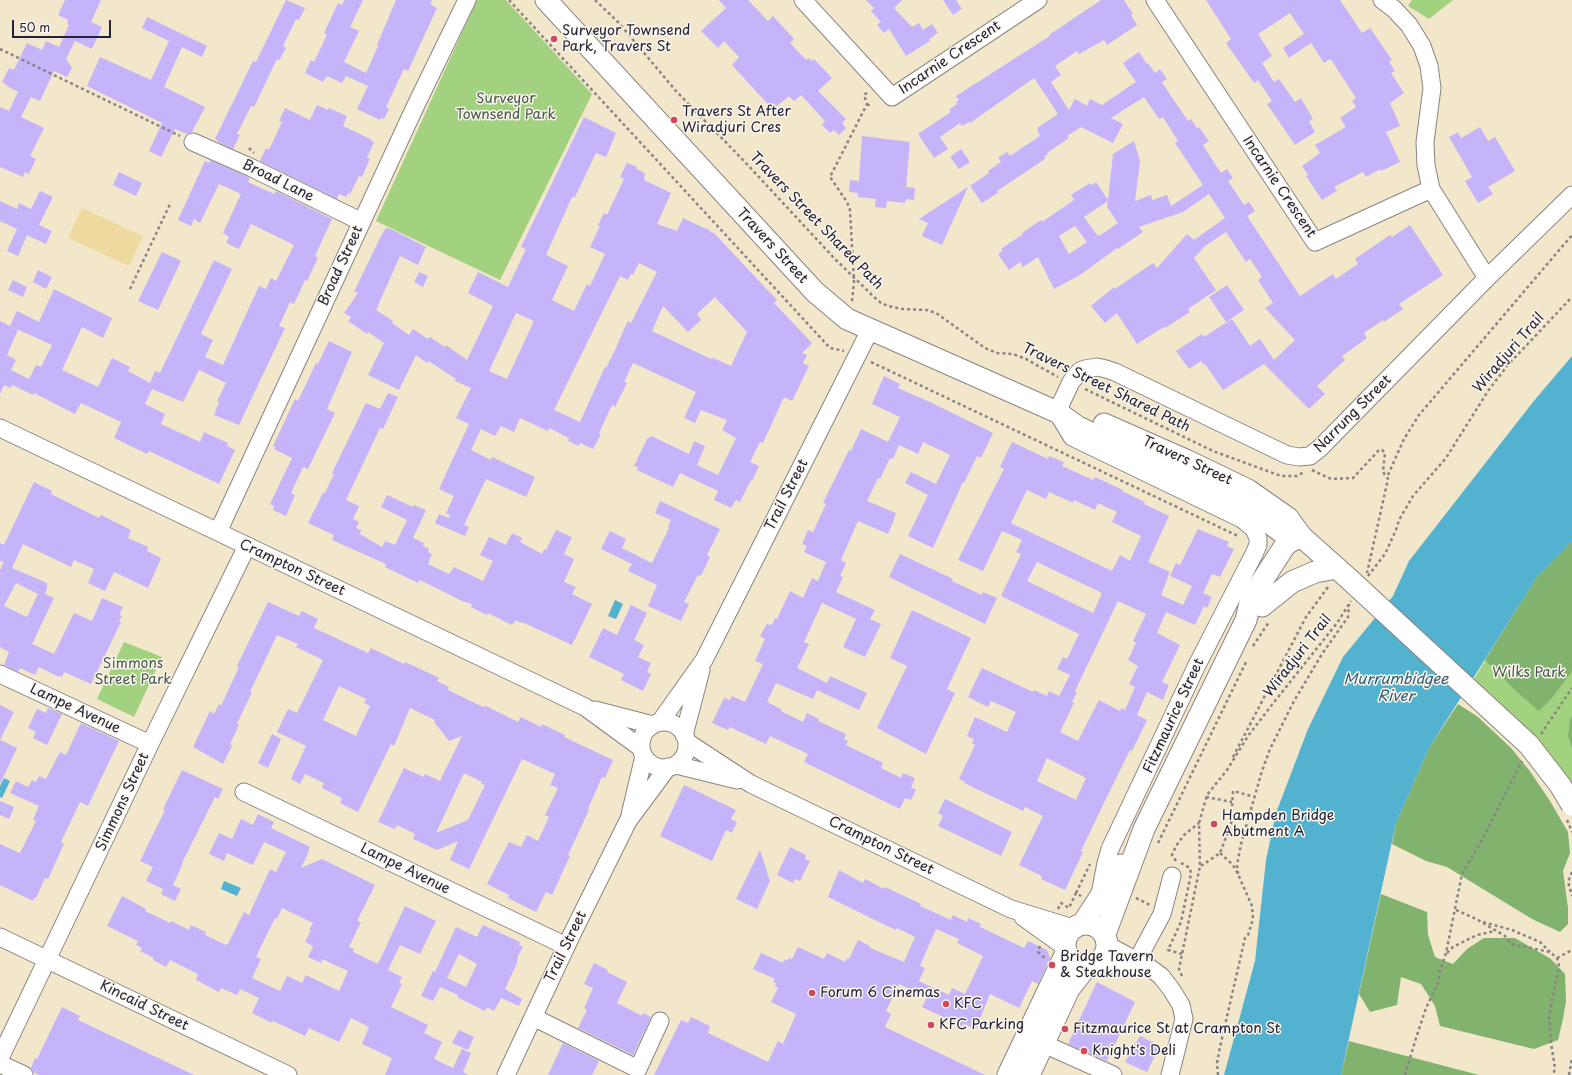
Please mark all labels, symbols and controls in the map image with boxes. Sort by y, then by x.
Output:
scale bar [14,12,113,38]
text: 50 m [19,18,50,36]
street label: Incarnie Crescent [896,18,1004,98]
place label: Surveyor Townsend Park, Travers St [562,23,690,56]
marker: Surveyor Townsend Park, Travers St [549,34,559,44]
park label: Surveyor Townsend Park [456,91,556,124]
place label: Travers St After Wiradjuri Cres [682,104,791,136]
marker: Travers St After Wiradjuri Cres [669,115,679,125]
street label: Incarnie Crescent [1239,133,1319,241]
street label: Travers Street Shared Path [746,149,886,293]
street label: Broad Lane [240,156,316,206]
street label: Travers Street [733,205,811,287]
street label: Broad Street [315,223,367,309]
street label: Wiradjuri Trail [1470,310,1548,396]
street label: Travers Street Shared Path [1019,340,1193,436]
street label: Narrung Street [1311,372,1395,456]
street label: Travers Street [1139,433,1235,489]
street label: Trail Street [762,457,812,533]
street label: Crampton Street [236,536,348,600]
street label: Wiradjuri Trail [1261,611,1335,701]
park label: Simmons Street Park [94,656,172,688]
street label: Fitzmaurice Street [1140,656,1208,776]
park label: Wilks Park [1492,665,1566,681]
water label: Murrumbidgee River [1343,671,1449,706]
street label: Lampe Avenue [27,681,123,737]
street label: Simmons Street [93,750,153,854]
place label: Hampden Bridge Abutment A [1222,808,1334,840]
street label: Crampton Street [826,813,936,879]
marker: Hampden Bridge Abutment A [1209,819,1219,829]
street label: Lampe Avenue [357,840,453,898]
street label: Trail Street [541,908,591,986]
place label: Bridge Tavern & Steakhouse [1060,949,1154,982]
marker: Bridge Tavern & Steakhouse [1047,960,1057,970]
street label: Kincaid Street [97,977,191,1035]
place label: Forum 6 Cinemas [820,985,940,1001]
marker: Forum 6 Cinemas [807,988,817,998]
place label: KFC [954,996,982,1012]
marker: KFC [941,999,951,1009]
place label: KFC Parking [939,1017,1024,1033]
marker: KFC Parking [926,1020,936,1030]
place label: Fitzmaurice St at Crampton St [1073,1021,1280,1037]
marker: Fitzmaurice St at Crampton St [1060,1024,1070,1034]
place label: Knight's Deli [1092,1043,1176,1059]
marker: Knight's Deli [1079,1046,1089,1056]

